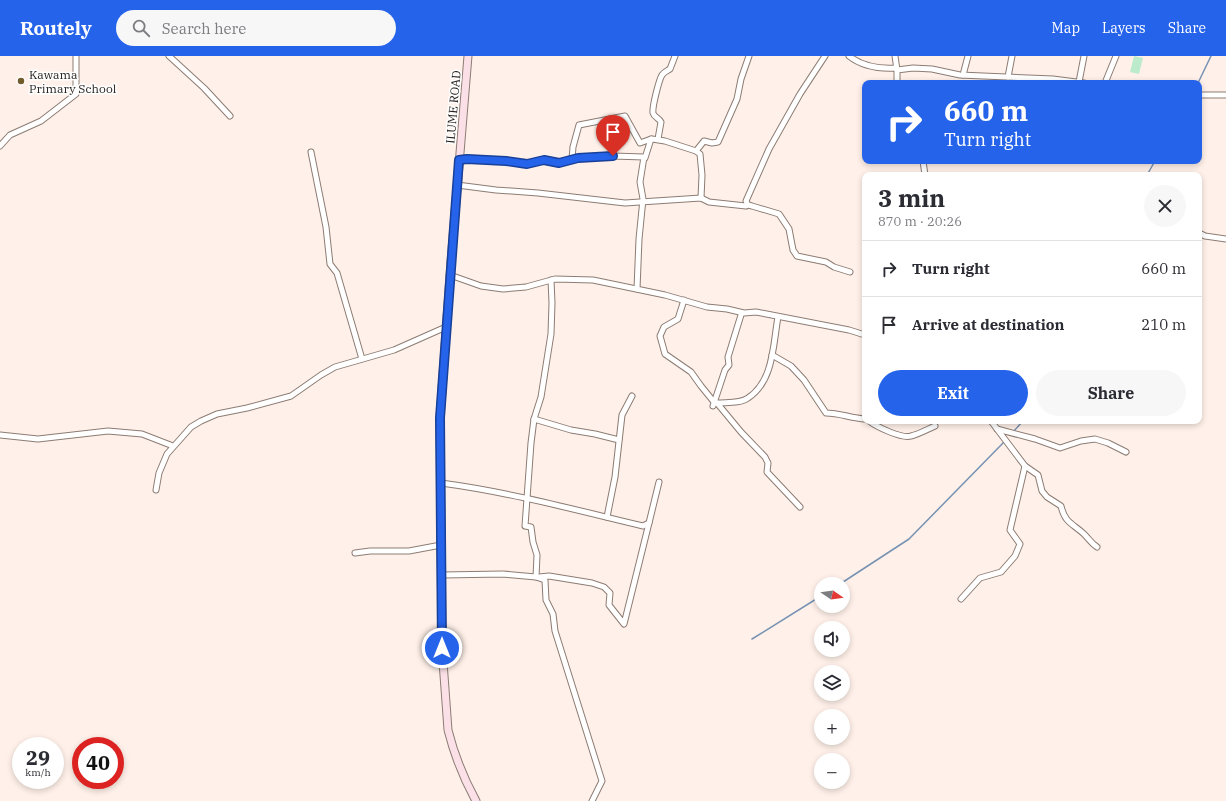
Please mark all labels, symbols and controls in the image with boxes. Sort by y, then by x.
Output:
search box [116,10,396,46]
text: Routely [20,16,92,40]
icon: search [130,17,152,39]
text: Search here [162,19,246,38]
text: Map [1052,19,1080,37]
text: Layers [1102,19,1146,37]
text: Share [1168,19,1206,37]
place label: Kawama Primary School [29,67,117,96]
street label: ILUME ROAD [442,70,464,144]
marker: Kawama Primary School [16,76,26,86]
text: 660 m [944,92,1028,129]
icon: right [878,96,930,148]
pin [596,115,630,156]
icon: arrive [602,121,624,143]
text: Turn right [944,128,1031,151]
text: 3 min [878,182,945,214]
button: close [1144,185,1186,227]
text: 870 m · 20:26 [878,213,962,230]
icon: right [878,258,900,280]
text: Turn right [912,259,990,278]
text: 660 m [1141,259,1186,278]
icon: arrive [878,314,900,336]
text: Arrive at destination [912,315,1064,334]
text: 210 m [1141,315,1186,334]
button: Exit [878,370,1028,416]
button: Share [1036,370,1186,416]
north arrow [814,577,850,613]
map controls [814,577,850,789]
button: sound [814,621,850,657]
position arrow [421,627,463,669]
button: layers [814,665,850,701]
button: + [814,709,850,745]
speed limit sign: 40 [72,737,124,789]
text: 29 [26,744,50,771]
button: − [814,753,850,789]
text: km/h [25,766,51,779]

